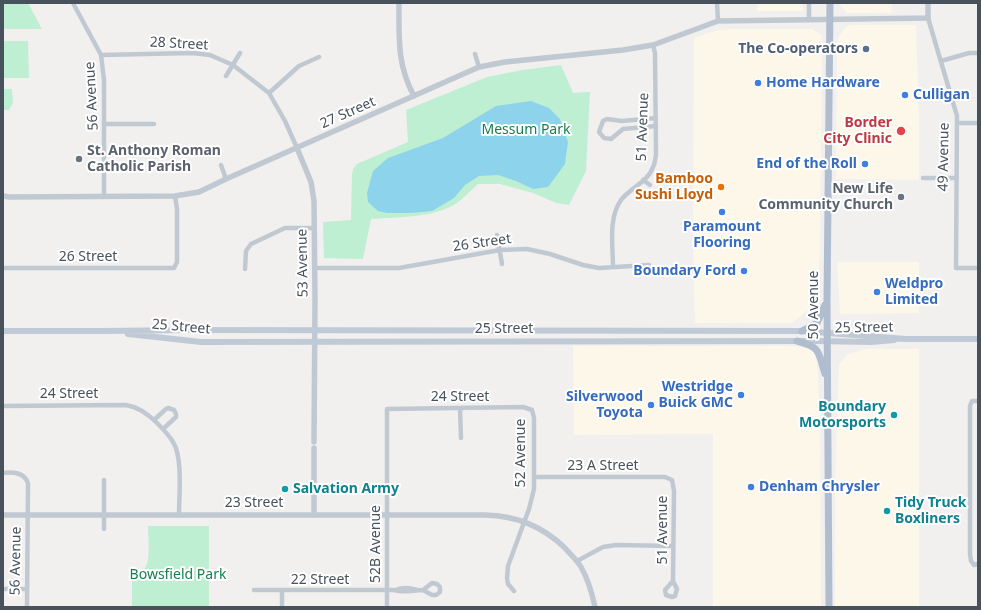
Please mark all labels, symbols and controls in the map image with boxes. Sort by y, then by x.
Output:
street label: 28 Street [149,34,209,54]
place label: The Co-operators [738,41,858,57]
marker: The Co-operators [861,44,871,54]
street label: 56 Avenue [82,61,102,131]
place label: Home Hardware [766,75,880,91]
marker: Home Hardware [753,78,763,88]
place label: Culligan [913,87,970,103]
marker: Culligan [900,90,910,100]
street label: 51 Avenue [633,92,653,162]
street label: 27 Street [318,93,378,133]
place label: Border City Clinic [823,115,892,148]
park label: Messum Park [482,122,570,138]
street label: 49 Avenue [935,122,953,192]
marker: Border City Clinic [895,125,907,137]
place label: St. Anthony Roman Catholic Parish [87,143,221,176]
marker: St. Anthony Roman Catholic Parish [74,154,84,164]
place label: End of the Roll [756,156,857,172]
marker: End of the Roll [860,159,870,169]
place label: Bamboo Sushi Lloyd [635,171,713,204]
place label: New Life Community Church [758,181,893,214]
marker: Bamboo Sushi Lloyd [716,182,726,192]
marker: New Life Community Church [896,192,906,202]
marker: Paramount Flooring [717,207,727,217]
place label: Paramount Flooring [683,219,761,252]
street label: 53 Avenue [294,228,312,298]
street label: 26 Street [452,231,512,255]
street label: 26 Street [59,249,117,265]
place label: Boundary Ford [633,263,736,279]
marker: Boundary Ford [739,266,749,276]
street label: 50 Avenue [806,271,822,339]
place label: Weldpro Limited [885,276,943,308]
marker: Weldpro Limited [872,287,882,297]
street label: 25 Street [151,316,211,338]
street label: 25 Street [834,319,894,337]
street label: 25 Street [475,321,533,337]
place label: Westridge Buick GMC [659,379,733,412]
street label: 24 Street [40,386,98,402]
street label: 24 Street [431,389,489,405]
place label: Silverwood Toyota [566,389,643,422]
marker: Westridge Buick GMC [736,390,746,400]
place label: Boundary Motorsports [799,399,886,432]
marker: Silverwood Toyota [646,400,656,410]
marker: Boundary Motorsports [889,410,899,420]
street label: 52 Avenue [513,419,529,487]
street label: 23 A Street [567,458,639,474]
place label: Denham Chrysler [759,479,880,495]
place label: Salvation Army [293,481,399,497]
marker: Denham Chrysler [746,482,756,492]
marker: Salvation Army [280,484,290,494]
street label: 23 Street [225,495,283,511]
place label: Tidy Truck Boxliners [895,495,966,528]
street label: 51 Avenue [655,496,671,564]
street label: 52B Avenue [368,505,384,583]
marker: Tidy Truck Boxliners [882,506,892,516]
street label: 56 Avenue [7,526,25,596]
park label: Bowsfield Park [130,567,226,583]
street label: 22 Street [291,572,349,588]

